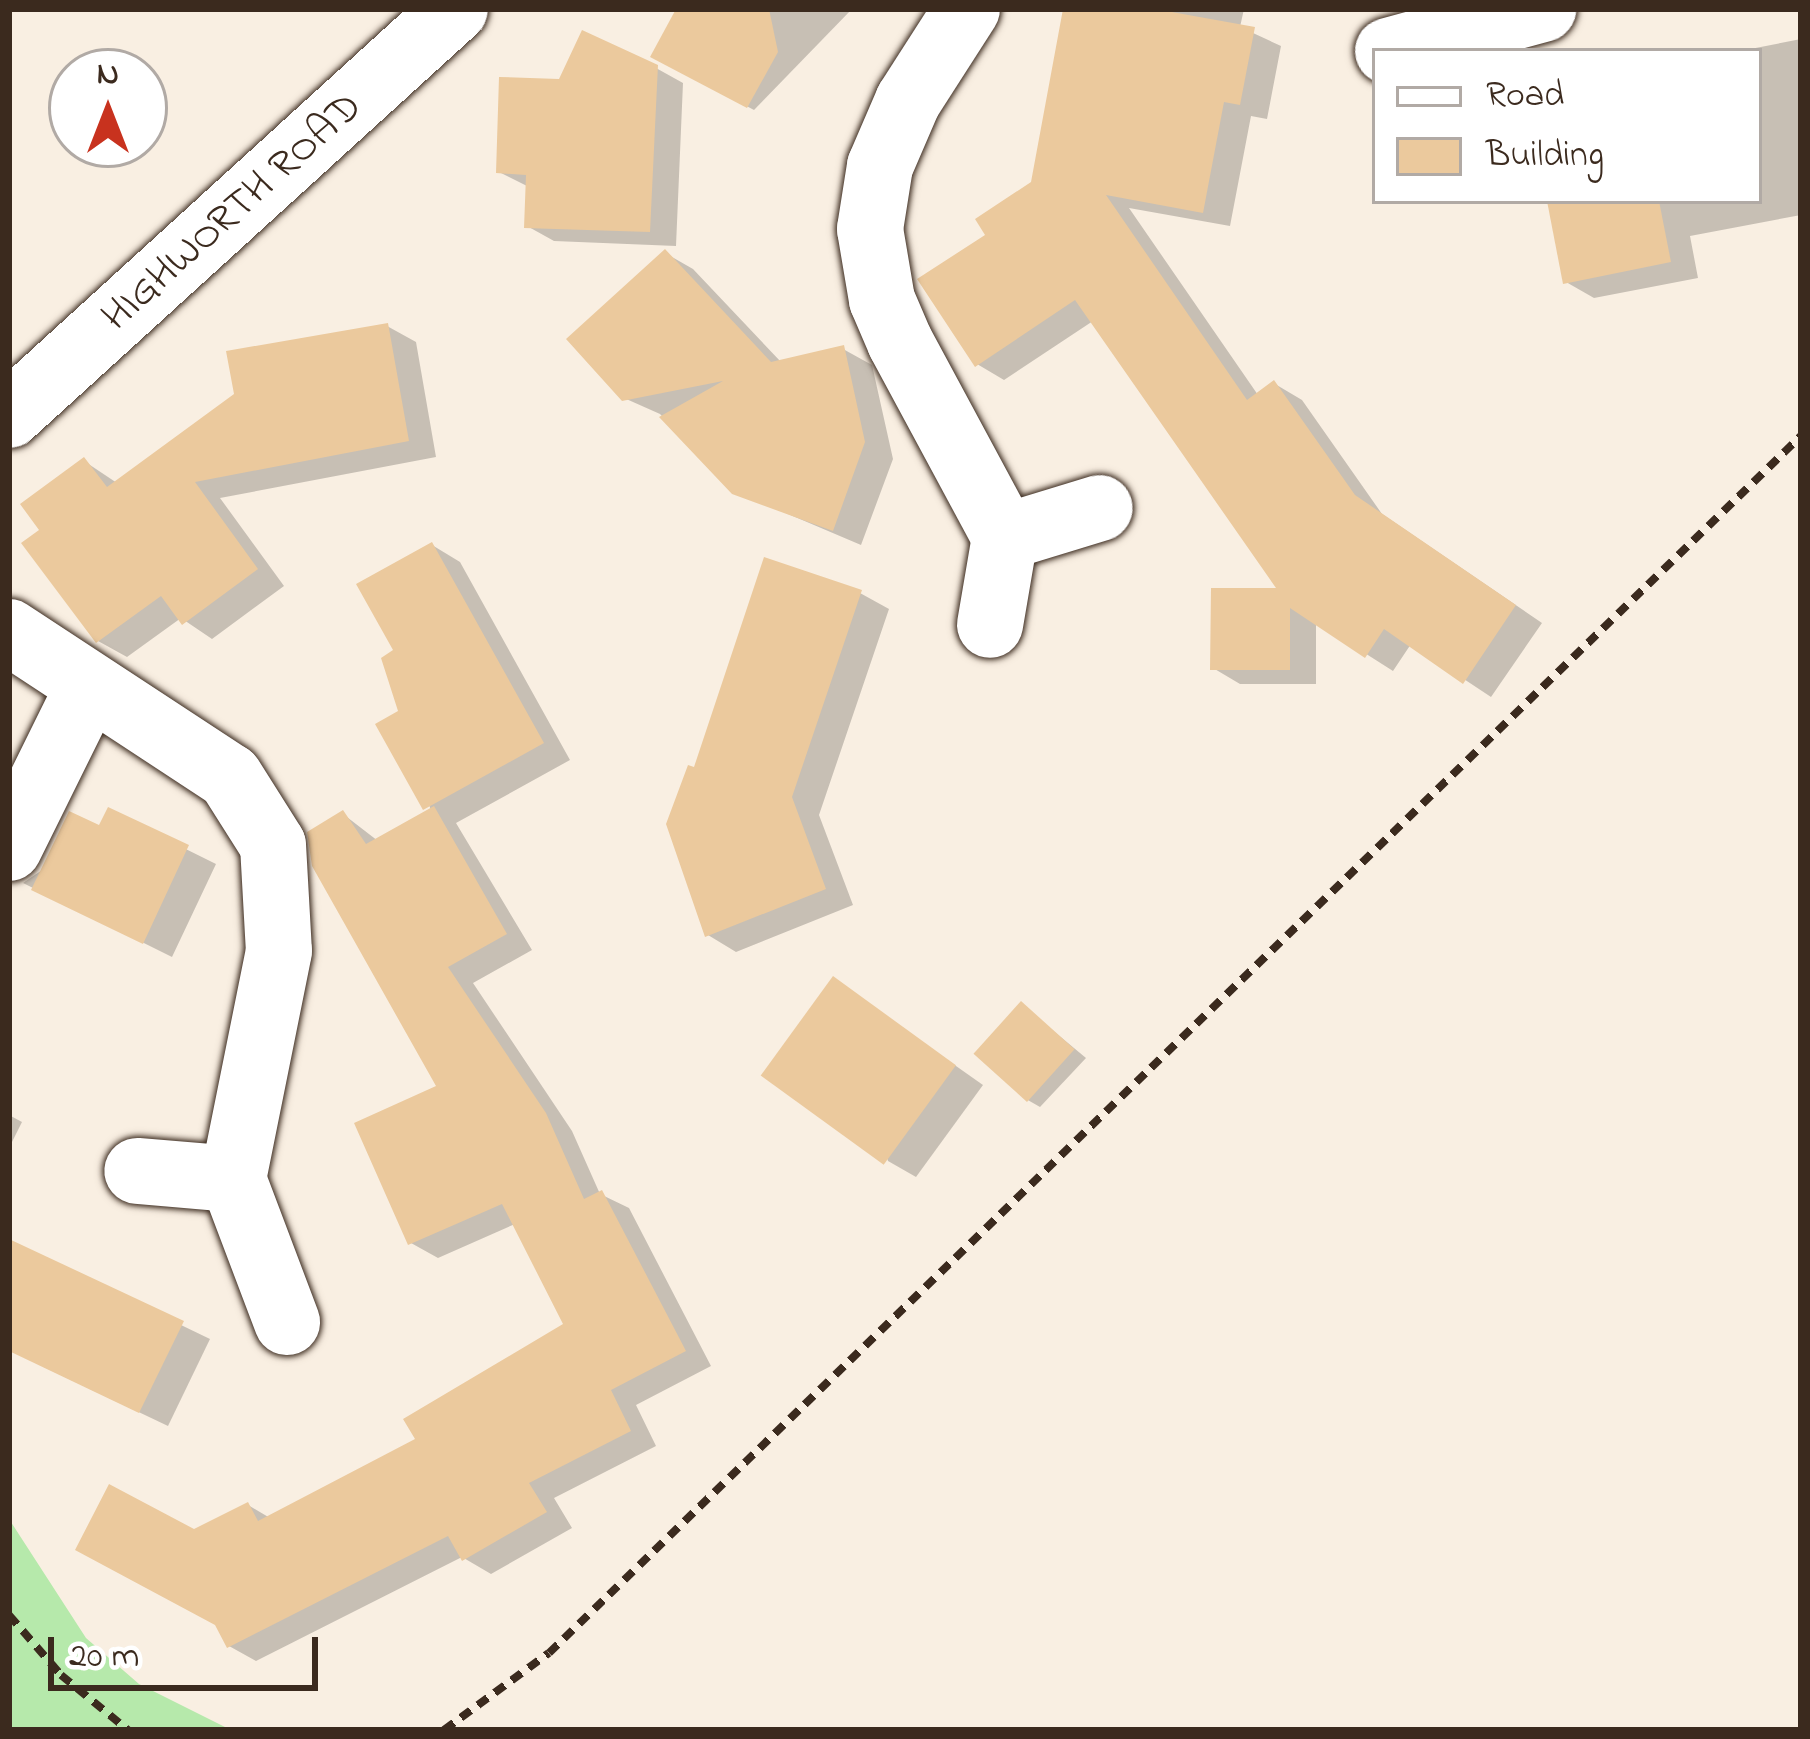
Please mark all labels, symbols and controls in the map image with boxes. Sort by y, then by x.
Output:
north arrow [48,48,168,168]
legend [1372,48,1762,204]
text: N [97,51,119,99]
text: Road [1486,70,1564,123]
street label: HIGHWORTH ROAD [92,83,374,343]
text: Building [1486,130,1604,183]
scale bar [54,1613,324,1687]
text: 20 m [69,1631,139,1684]

